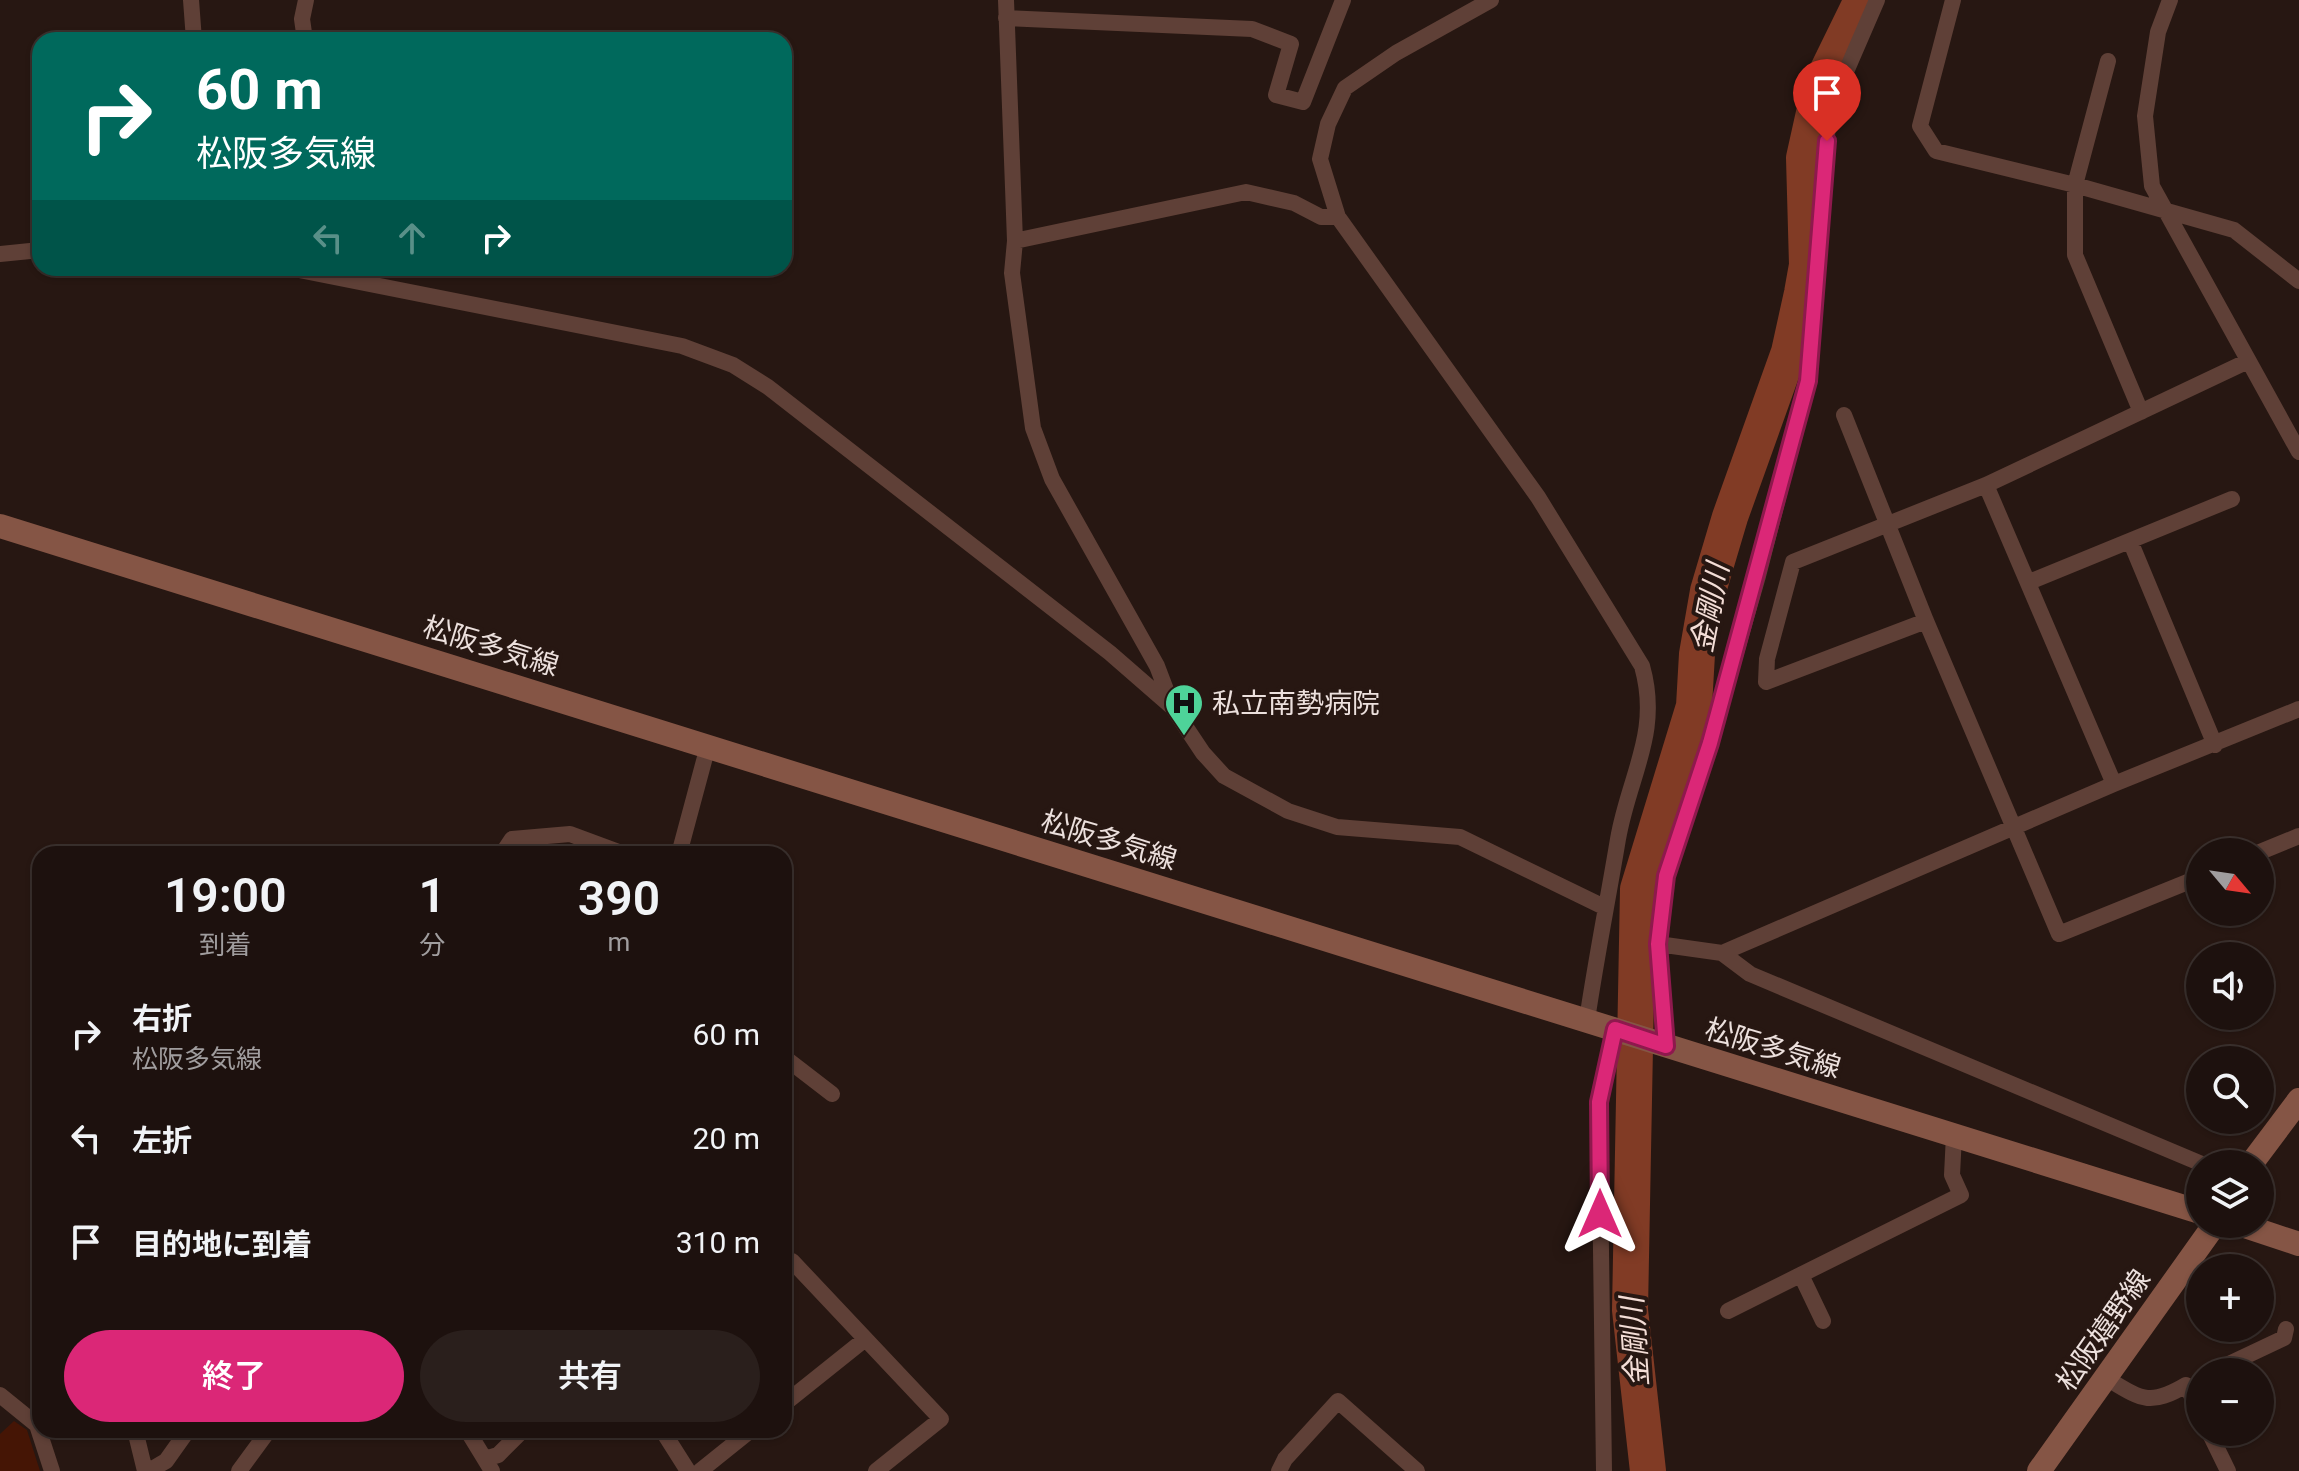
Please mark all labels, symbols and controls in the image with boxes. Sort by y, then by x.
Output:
text: 60 m [196,57,323,123]
pin [1793,59,1861,141]
icon: right [64,64,168,168]
icon: arrive [1805,71,1849,115]
text: 松阪多気線 [196,133,376,175]
icon: left [306,216,350,260]
icon: ahead [390,216,434,260]
icon: right [474,216,518,260]
water label: 金剛川 [1684,557,1736,655]
street label: 松阪多気線 [419,610,563,683]
hospital icon: 私立南勢病院 [1163,682,1205,737]
place label: 私立南勢病院 [1212,687,1380,720]
street label: 松阪多気線 [1037,804,1181,877]
north arrow [2186,838,2274,926]
map controls [2186,838,2274,1446]
text: 19:00 [164,867,287,924]
text: 1 [419,867,446,924]
text: 390 [578,870,660,927]
text: m [608,927,630,957]
text: 到着 [199,930,251,960]
text: 分 [419,930,445,960]
button: sound [2186,942,2274,1030]
text: 右折 [132,1001,192,1036]
icon: right [64,1012,108,1056]
street label: 松阪多気線 [1701,1012,1845,1085]
text: 60 m [693,1017,760,1052]
text: 松阪多気線 [132,1044,262,1074]
button: search [2186,1046,2274,1134]
icon: left [64,1116,108,1160]
text: 20 m [693,1121,760,1156]
text: 左折 [132,1123,192,1158]
button: layers [2186,1150,2274,1238]
position arrow [1558,1172,1642,1256]
icon: arrive [64,1220,108,1264]
text: 310 m [676,1225,760,1260]
text: 目的地に到着 [132,1227,312,1262]
button: + [2186,1254,2274,1342]
street label: 松阪嬉野線 [2050,1263,2157,1397]
water label: 金剛川 [1614,1293,1655,1388]
button: 終了 [64,1330,404,1422]
button: 共有 [420,1330,760,1422]
button: − [2186,1358,2274,1446]

